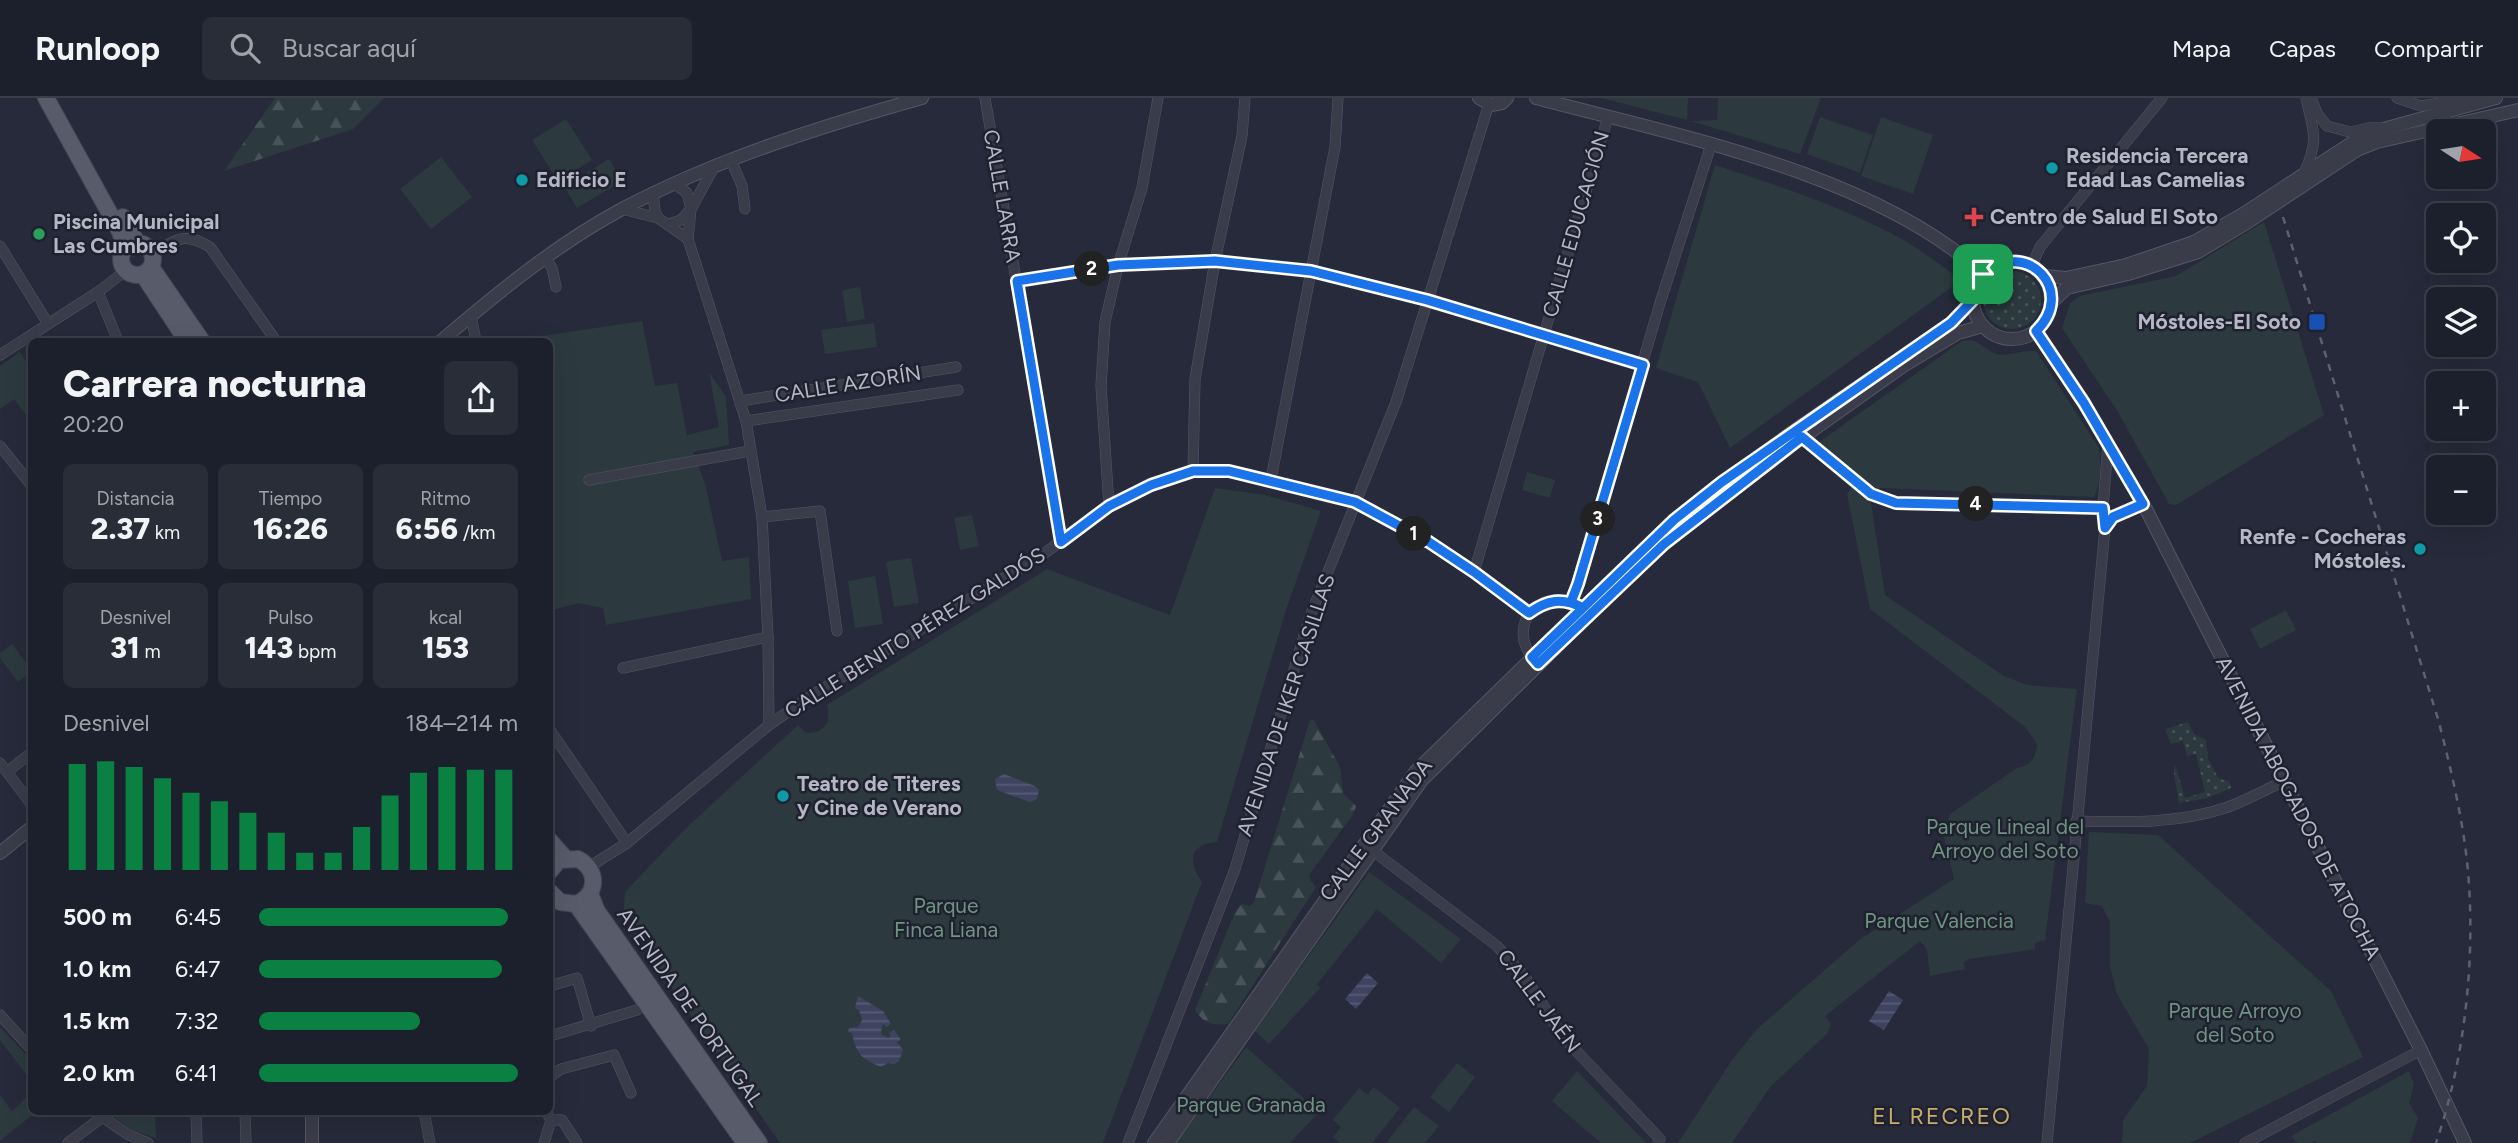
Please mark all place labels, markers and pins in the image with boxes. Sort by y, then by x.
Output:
place label: Residencia Tercera Edad Las Camelias [2066,143,2248,192]
marker: Residencia Tercera Edad Las Camelias [2044,160,2060,176]
place label: Edificio E [536,167,627,192]
marker: Edificio E [514,172,530,188]
place label: Centro de Salud El Soto [1990,204,2218,229]
marker: Centro de Salud El Soto [1964,207,1984,227]
place label: Piscina Municipal Las Cumbres [53,209,219,258]
marker: Piscina Municipal Las Cumbres [31,226,47,242]
pin [1953,244,2013,304]
pin: 2 [1074,252,1110,286]
place label: Móstoles-El Soto [2137,309,2301,334]
marker: Móstoles-El Soto [2307,312,2327,332]
pin: 4 [1958,486,1994,522]
pin: 3 [1580,502,1616,536]
pin: 1 [1396,516,1432,551]
place label: Renfe - Cocheras Móstoles. [2239,524,2406,573]
marker: Renfe - Cocheras Móstoles. [2412,541,2428,557]
place label: Teatro de Titeres y Cine de Verano [797,771,962,820]
marker: Teatro de Titeres y Cine de Verano [775,788,791,804]

